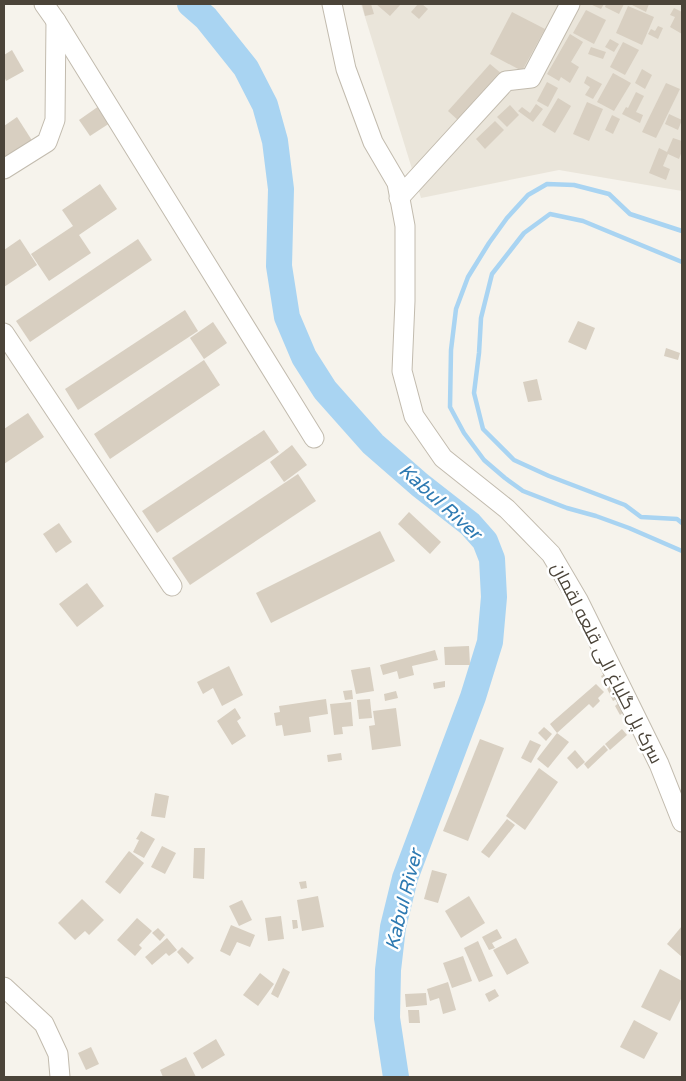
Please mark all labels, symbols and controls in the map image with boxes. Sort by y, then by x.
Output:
water label: Kabul River [394,459,488,546]
street label: سرک پل گلباغ الی قلعه لقمان [546,559,667,768]
water label: Kabul River [381,845,428,953]

